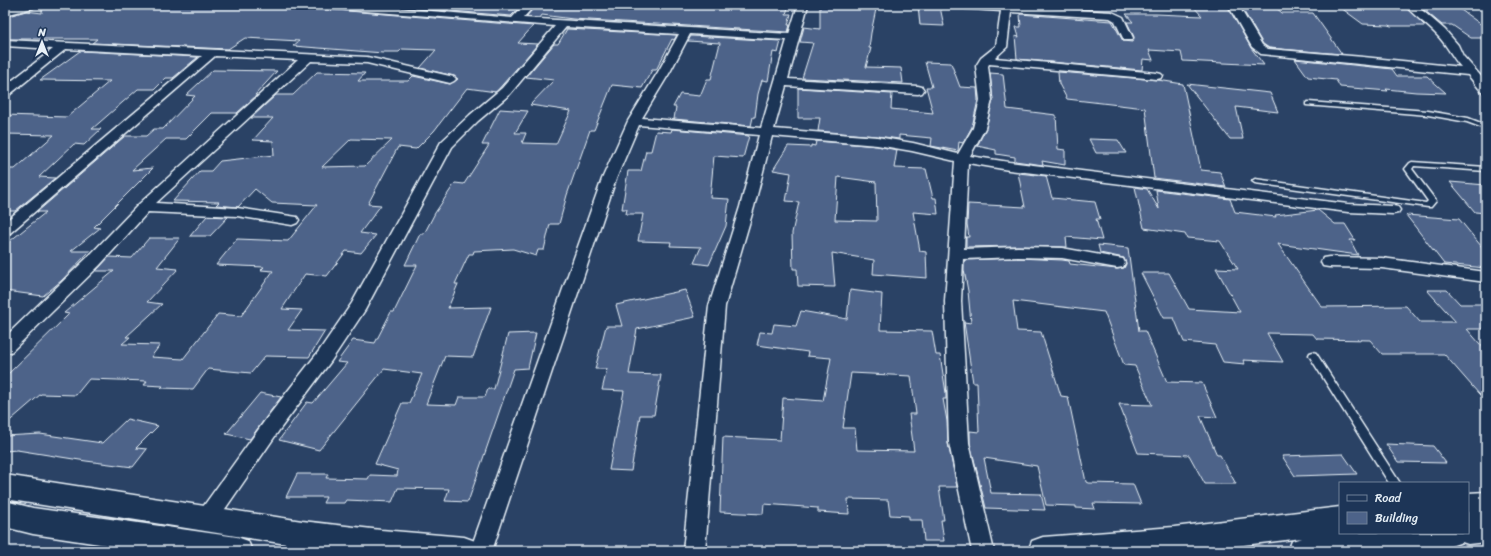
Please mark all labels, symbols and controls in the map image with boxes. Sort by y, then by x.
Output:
north arrow [22,22,62,62]
text: N [37,23,46,42]
legend [1339,482,1469,534]
text: Road [1375,487,1402,509]
text: Building [1375,507,1418,529]

